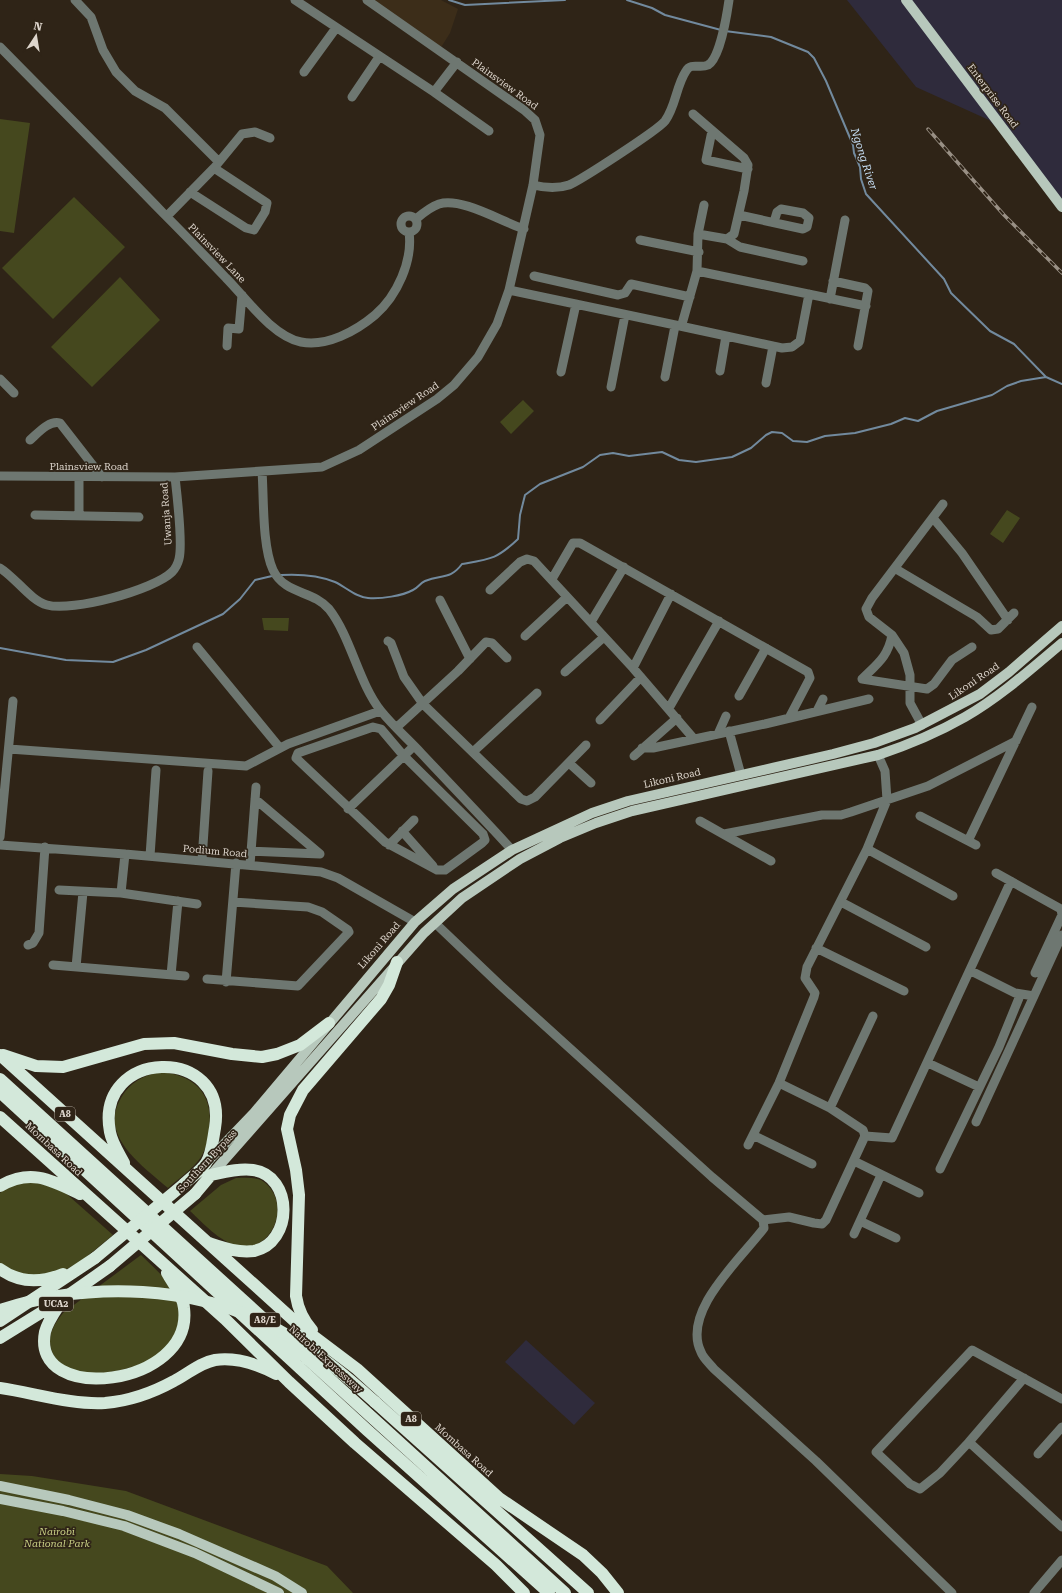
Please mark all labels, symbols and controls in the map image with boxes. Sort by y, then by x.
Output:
north arrow [16,16,56,56]
text: N [32,19,44,34]
street label: Plainsview Road [470,56,541,112]
street label: Enterprise Road [965,62,1021,131]
water label: Ngong River [848,125,880,192]
street label: Plainsview Lane [186,221,248,285]
street label: Plainsview Road [369,379,441,433]
street label: Plainsview Road [50,461,129,472]
street label: Uwanja Road [158,481,174,546]
street label: Likoni Road [947,660,1002,702]
street label: Likoni Road [642,766,702,790]
street label: Podium Road [182,843,248,859]
street label: Likoni Road [356,919,403,971]
road number: A8 [55,1107,75,1121]
street label: Mombasa Road [23,1120,85,1178]
street label: Southern Bypass [175,1127,239,1195]
road number: UCA2 [39,1297,73,1311]
road number: A8/E [250,1313,280,1327]
street label: Nairobi Expressway [287,1323,365,1395]
road number: A8 [401,1412,421,1426]
street label: Mombasa Road [433,1421,495,1479]
park label: Nairobi National Park [23,1526,91,1549]

